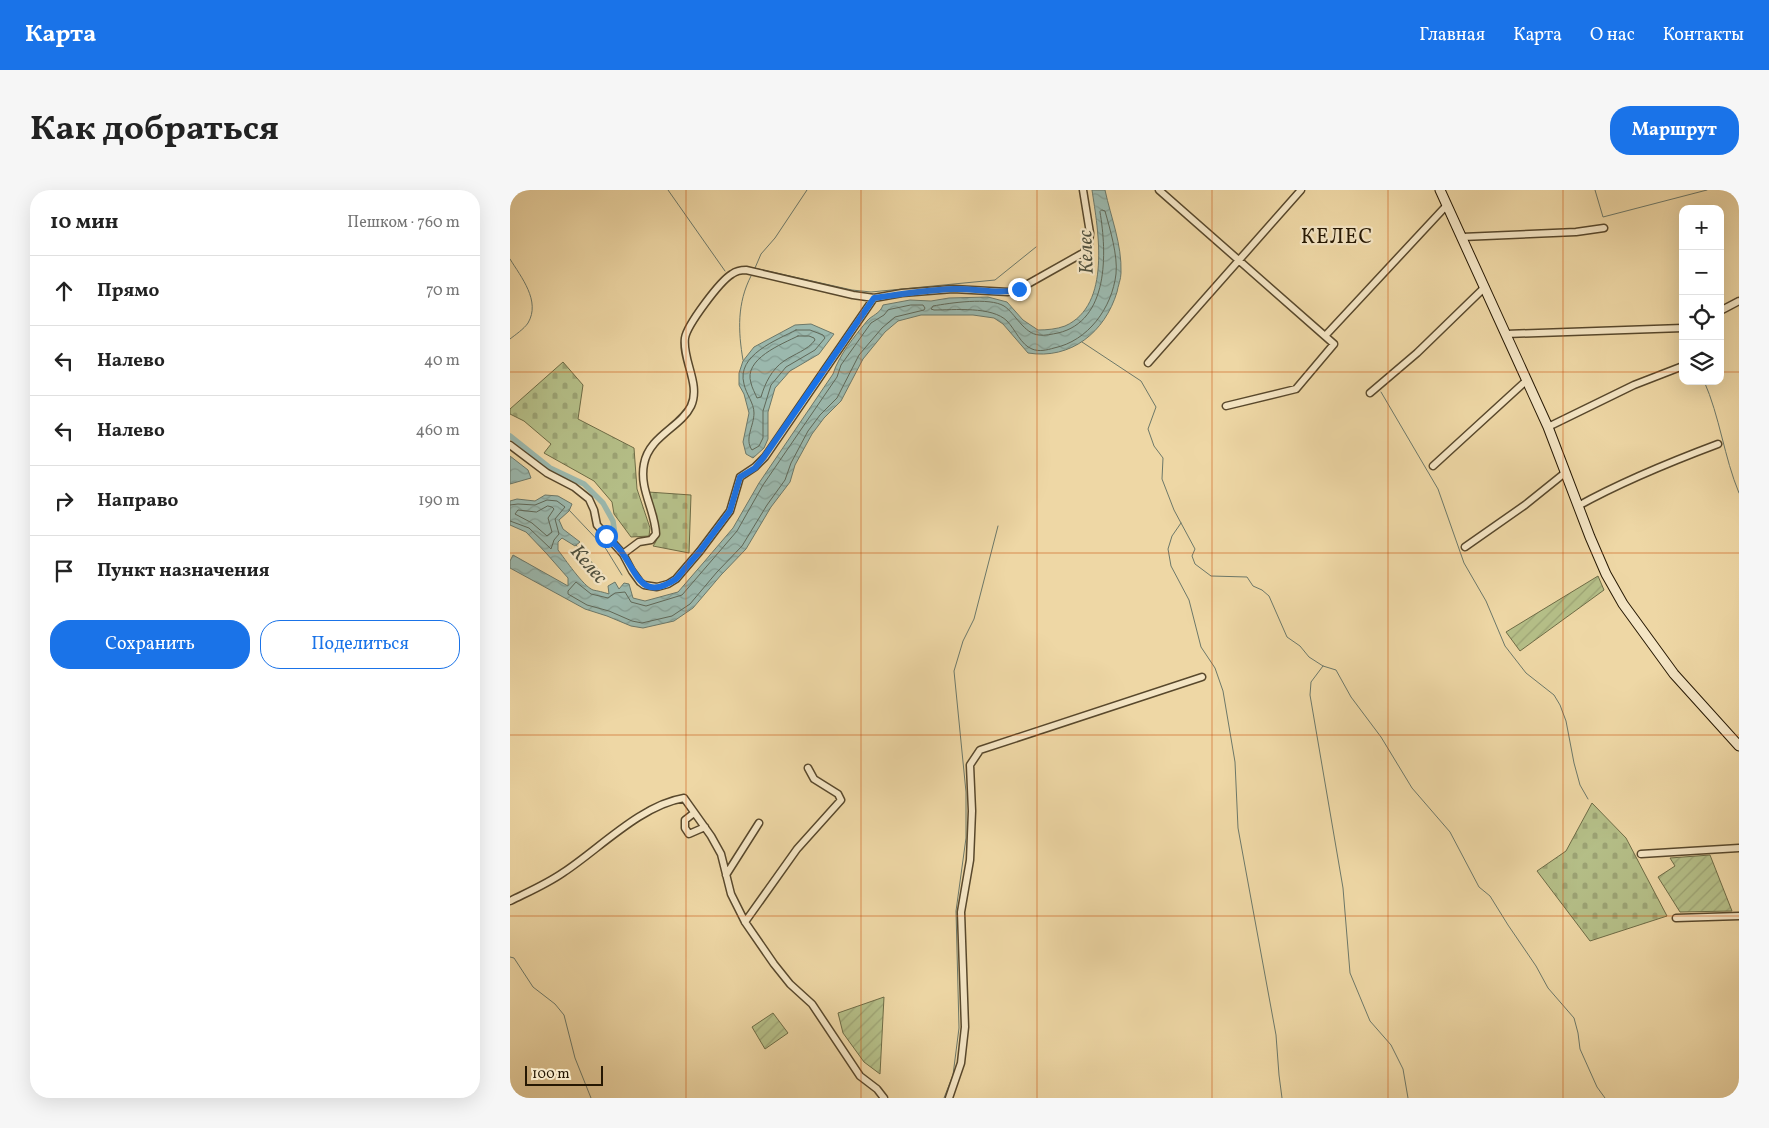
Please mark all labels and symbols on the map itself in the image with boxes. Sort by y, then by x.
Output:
district label: КЕЛЕС [1301,223,1373,252]
water label: Келес [1072,229,1102,275]
route end [1008,278,1031,301]
route start [595,525,618,548]
water label: Келес [563,539,614,591]
scale bar [525,1063,602,1086]

